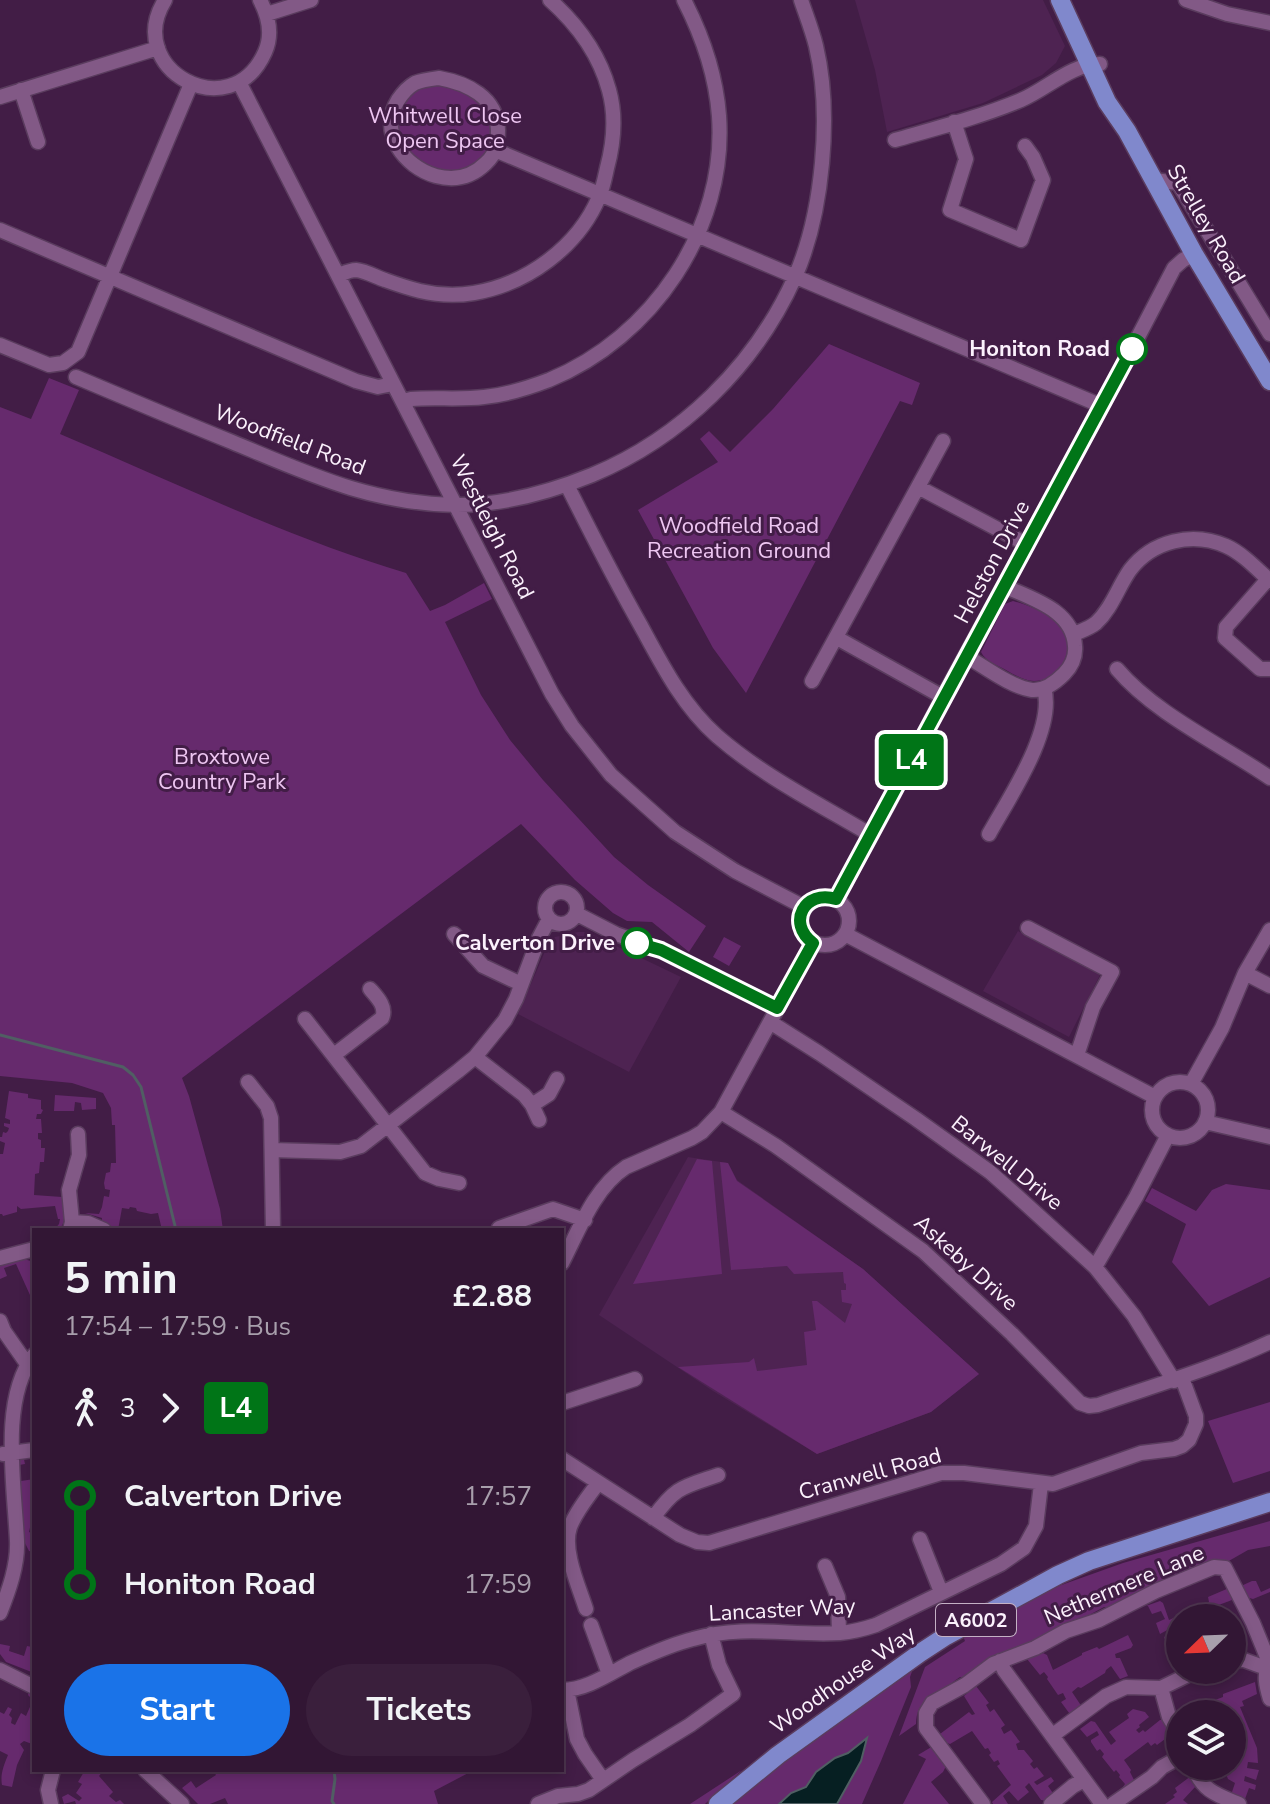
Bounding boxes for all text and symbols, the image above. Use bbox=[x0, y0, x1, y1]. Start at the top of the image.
park label: Whitwell Close Open Space bbox=[368, 101, 522, 156]
street label: Strelley Road bbox=[1160, 159, 1252, 289]
place label: Honiton Road bbox=[969, 334, 1110, 364]
marker: Honiton Road bbox=[1117, 334, 1147, 364]
street label: Woodfield Road bbox=[210, 397, 370, 483]
street label: Westleigh Road bbox=[443, 450, 541, 604]
street label: Helston Drive bbox=[947, 495, 1037, 629]
park label: Woodfield Road Recreation Ground bbox=[647, 511, 831, 566]
line badge: L4 bbox=[875, 734, 947, 786]
text: L4 bbox=[895, 741, 927, 779]
park label: Broxtowe Country Park bbox=[158, 742, 287, 797]
place label: Calverton Drive bbox=[455, 928, 615, 958]
marker: Calverton Drive bbox=[622, 928, 652, 958]
street label: Barwell Drive bbox=[945, 1109, 1069, 1217]
street label: Askeby Drive bbox=[907, 1208, 1025, 1318]
text: 5 min bbox=[64, 1249, 178, 1309]
text: £2.88 bbox=[453, 1276, 532, 1317]
text: 17:54 – 17:59 · Bus bbox=[64, 1309, 291, 1344]
icon: walk bbox=[64, 1386, 108, 1430]
icon: forward bbox=[148, 1386, 192, 1430]
text: L4 bbox=[220, 1389, 252, 1427]
text: 3 bbox=[120, 1391, 136, 1426]
street label: Cranwell Road bbox=[795, 1441, 945, 1507]
text: Calverton Drive bbox=[124, 1476, 342, 1517]
text: 17:57 bbox=[464, 1479, 532, 1514]
street label: Nethermere Lane bbox=[1039, 1538, 1209, 1632]
text: Honiton Road bbox=[124, 1564, 316, 1605]
text: 17:59 bbox=[464, 1567, 532, 1602]
street label: Lancaster Way bbox=[708, 1591, 857, 1629]
road number: A6002 bbox=[936, 1604, 1016, 1636]
north arrow bbox=[1166, 1604, 1246, 1684]
map controls bbox=[1166, 1604, 1246, 1780]
street label: Woodhouse Way bbox=[764, 1618, 922, 1741]
button: Start bbox=[64, 1664, 290, 1756]
button: Tickets bbox=[306, 1664, 532, 1756]
button: layers bbox=[1166, 1700, 1246, 1780]

